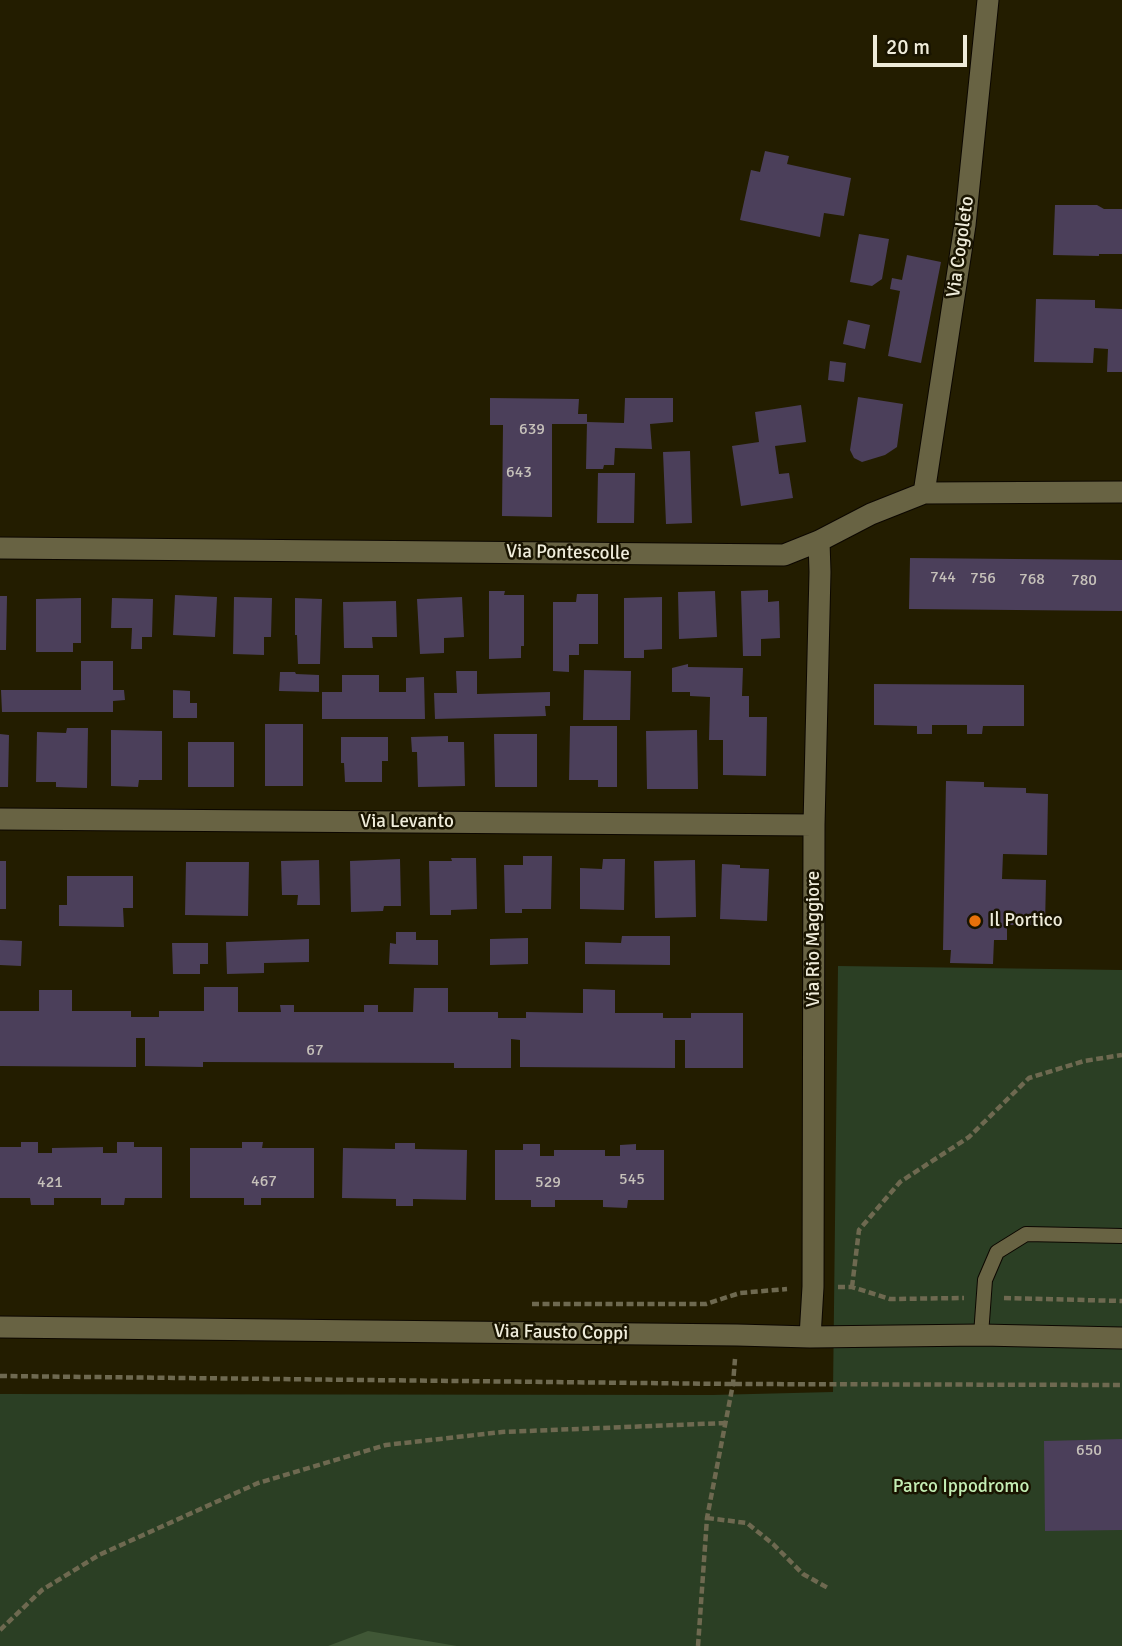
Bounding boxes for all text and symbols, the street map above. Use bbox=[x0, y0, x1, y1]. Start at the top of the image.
scale bar bbox=[877, 21, 972, 65]
text: 20 m bbox=[886, 34, 930, 60]
street label: Via Cogoleto bbox=[943, 195, 979, 299]
house number: 639 bbox=[519, 420, 545, 440]
house number: 643 bbox=[506, 463, 532, 483]
street label: Via Pontescolle bbox=[506, 541, 630, 565]
house number: 744 bbox=[930, 568, 956, 588]
house number: 756 bbox=[970, 569, 996, 589]
house number: 768 bbox=[1019, 570, 1045, 590]
house number: 780 bbox=[1071, 571, 1097, 591]
street label: Via Levanto bbox=[360, 811, 454, 833]
street label: Via Rio Maggiore bbox=[803, 871, 825, 1007]
place label: Il Portico bbox=[989, 910, 1063, 932]
marker: Il Portico bbox=[967, 913, 983, 929]
house number: 67 bbox=[306, 1041, 324, 1061]
house number: 545 bbox=[619, 1170, 645, 1190]
house number: 467 bbox=[251, 1172, 277, 1192]
house number: 421 bbox=[37, 1173, 63, 1193]
house number: 529 bbox=[535, 1173, 561, 1193]
street label: Via Fausto Coppi bbox=[494, 1320, 628, 1346]
house number: 650 bbox=[1076, 1441, 1102, 1461]
park label: Parco Ippodromo bbox=[893, 1476, 1029, 1498]

